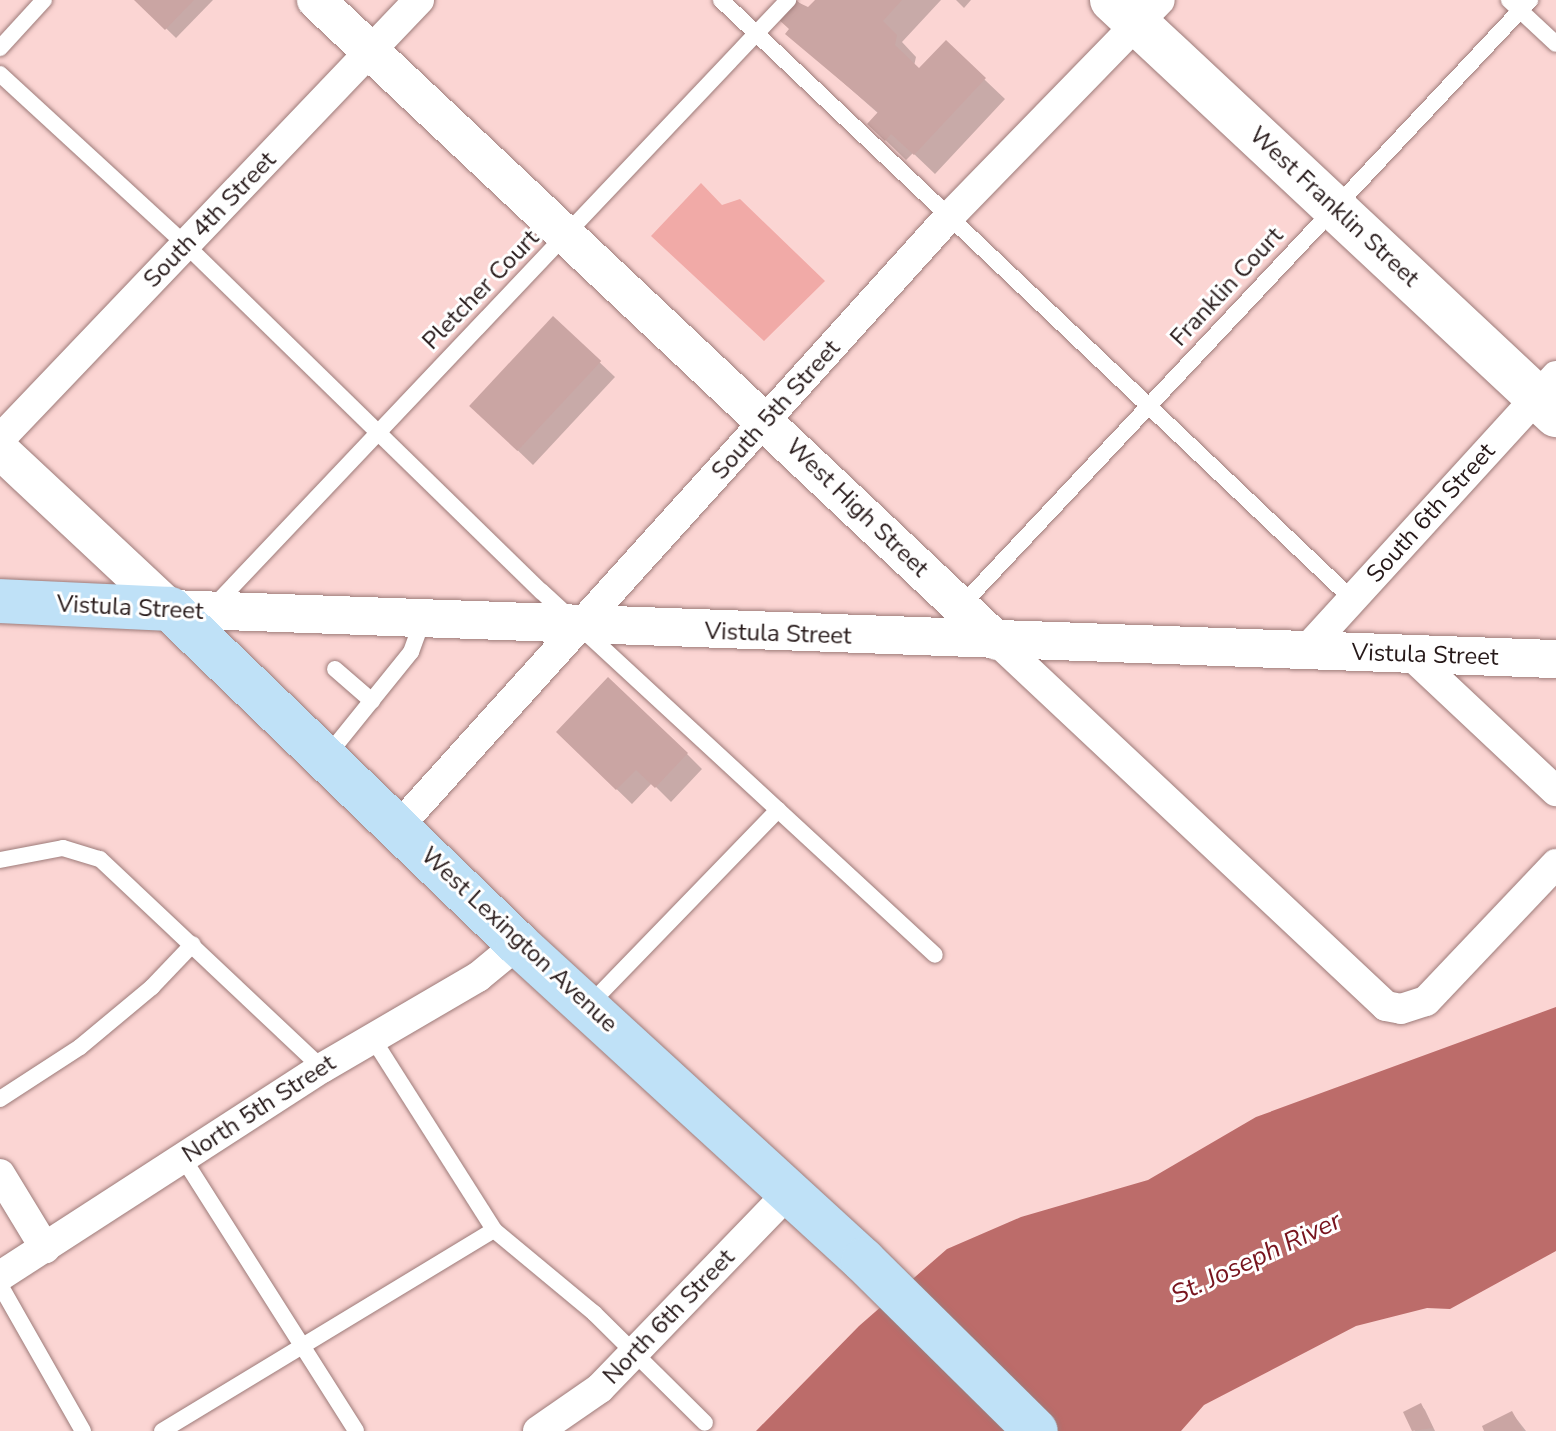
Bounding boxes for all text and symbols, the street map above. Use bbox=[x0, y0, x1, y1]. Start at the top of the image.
street label: West Franklin Street bbox=[1243, 121, 1425, 293]
street label: South 4th Street bbox=[138, 146, 282, 294]
street label: Franklin Court bbox=[1165, 222, 1289, 352]
street label: Pletcher Court bbox=[417, 224, 545, 356]
street label: South 5th Street bbox=[706, 334, 846, 486]
street label: West High Street bbox=[780, 433, 934, 583]
street label: South 6th Street bbox=[1361, 437, 1501, 589]
street label: Vistula Street bbox=[56, 590, 204, 626]
street label: Vistula Street bbox=[704, 617, 852, 651]
street label: Vistula Street bbox=[1351, 638, 1499, 672]
street label: West Lexington Avenue bbox=[415, 841, 623, 1039]
street label: North 5th Street bbox=[177, 1049, 341, 1169]
water label: St. Joseph River bbox=[1166, 1205, 1346, 1311]
street label: North 6th Street bbox=[597, 1243, 741, 1391]

